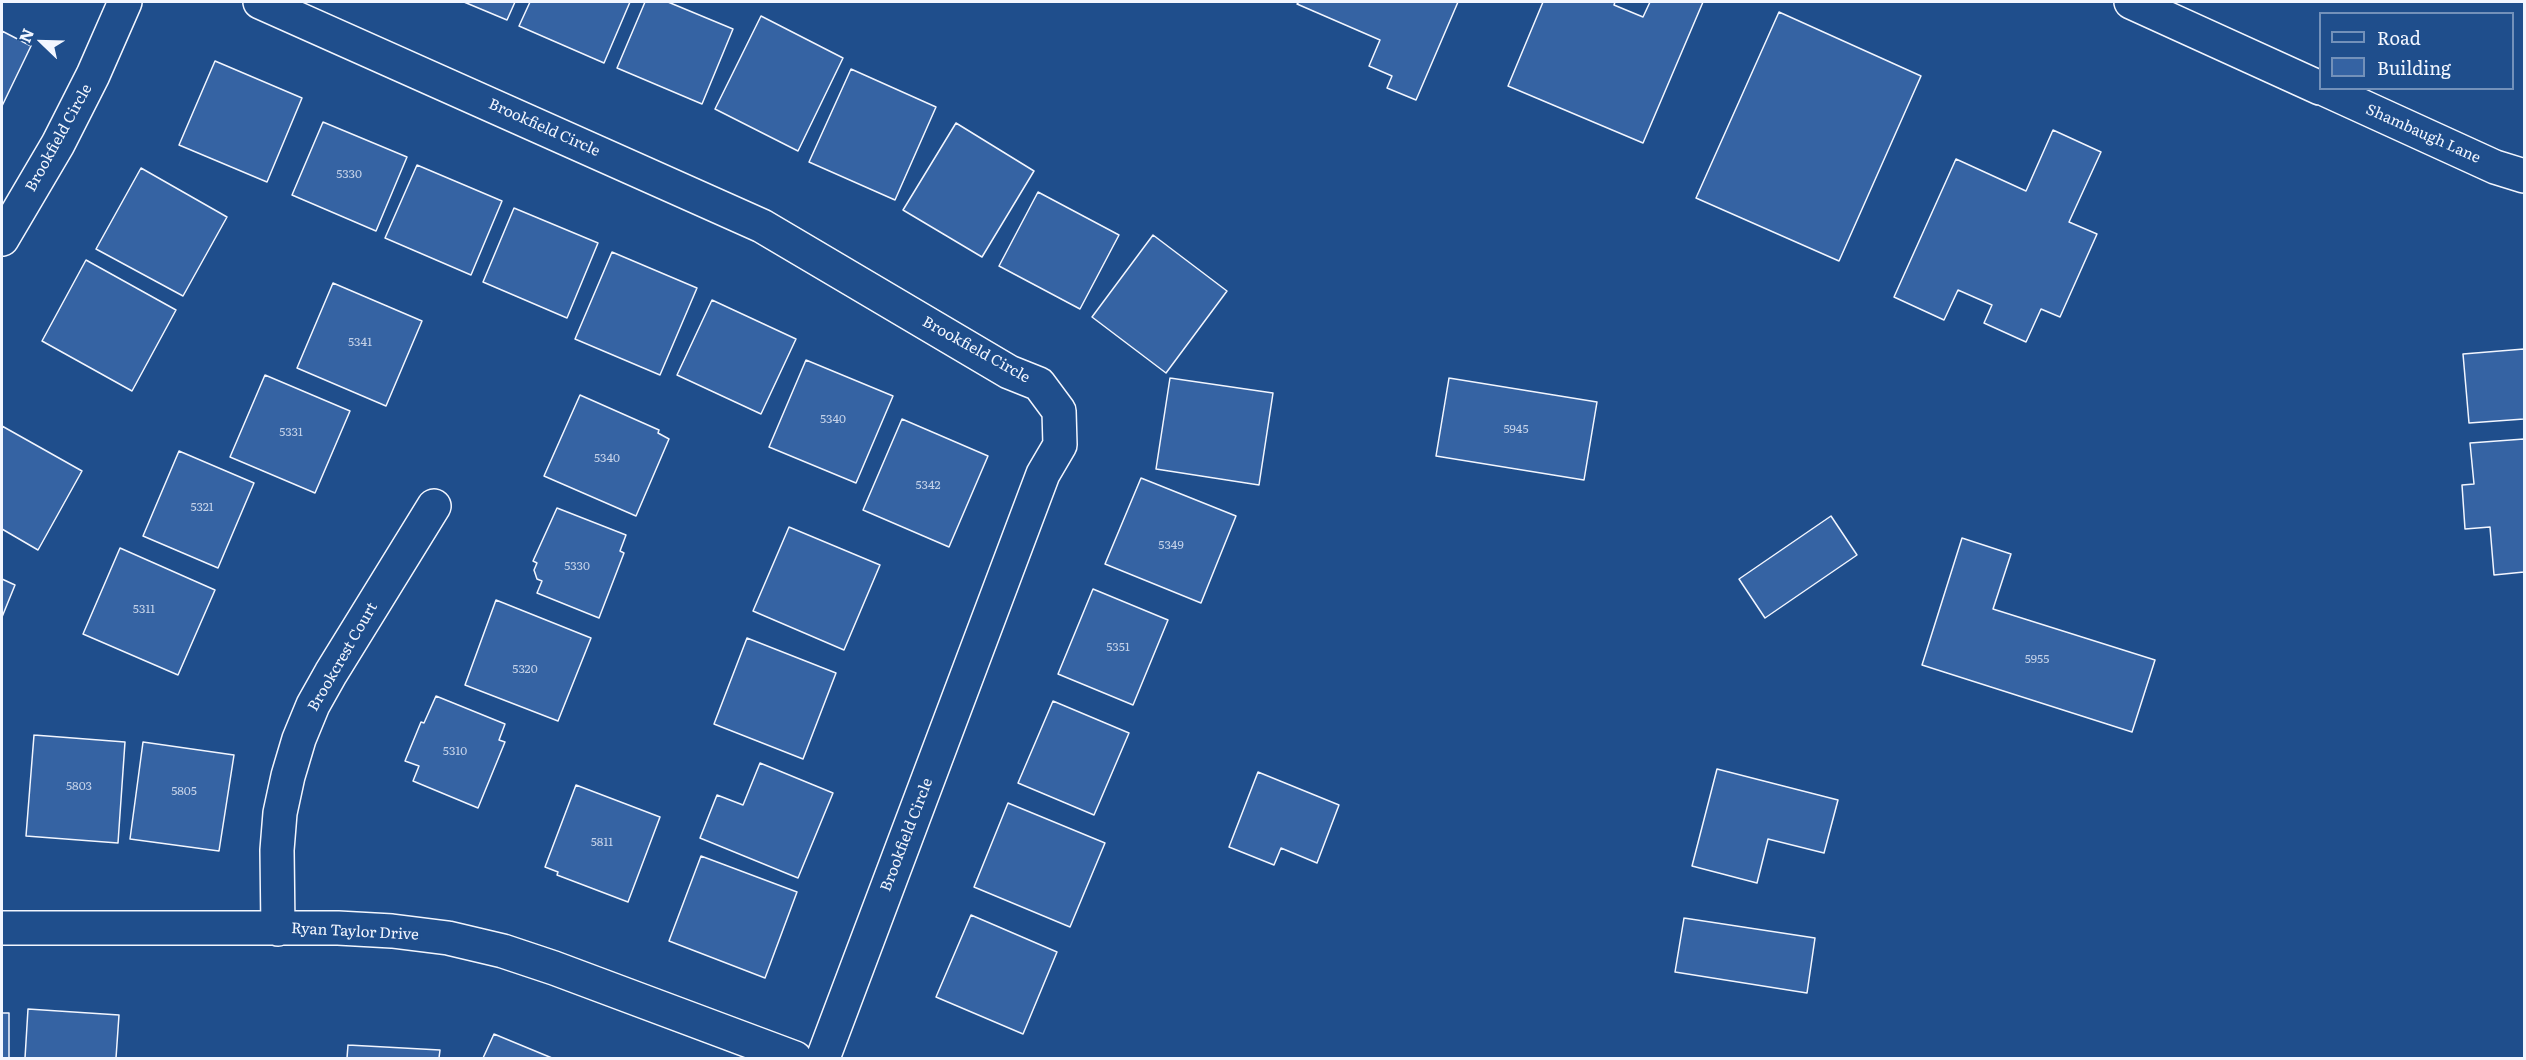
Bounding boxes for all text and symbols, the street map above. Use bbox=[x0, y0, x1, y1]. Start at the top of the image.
north arrow bbox=[12, 12, 72, 72]
legend bbox=[2319, 12, 2514, 90]
text: N bbox=[12, 24, 39, 46]
text: Road bbox=[2377, 24, 2421, 51]
text: Building bbox=[2377, 54, 2451, 81]
street label: Brookfield Circle bbox=[22, 81, 96, 195]
street label: Brookfield Circle bbox=[486, 95, 602, 161]
street label: Shambaugh Lane bbox=[2363, 101, 2483, 167]
house number: 5330 bbox=[336, 167, 362, 181]
street label: Brookfield Circle bbox=[919, 313, 1033, 387]
house number: 5341 bbox=[348, 335, 372, 349]
house number: 5340 bbox=[820, 412, 846, 426]
house number: 5945 bbox=[1503, 422, 1529, 436]
house number: 5331 bbox=[279, 425, 303, 439]
house number: 5340 bbox=[594, 451, 620, 465]
house number: 5342 bbox=[915, 478, 941, 492]
house number: 5321 bbox=[190, 500, 214, 514]
house number: 5349 bbox=[1158, 538, 1184, 552]
house number: 5330 bbox=[564, 559, 590, 573]
street label: Brookcrest Court bbox=[305, 599, 381, 715]
house number: 5311 bbox=[133, 602, 155, 616]
house number: 5351 bbox=[1106, 640, 1130, 654]
house number: 5955 bbox=[2025, 652, 2049, 666]
house number: 5320 bbox=[512, 662, 538, 676]
house number: 5310 bbox=[443, 744, 467, 758]
street label: Brookfield Circle bbox=[877, 776, 937, 894]
house number: 5803 bbox=[66, 779, 92, 793]
house number: 5805 bbox=[171, 784, 197, 798]
house number: 5811 bbox=[591, 835, 613, 849]
street label: Ryan Taylor Drive bbox=[291, 920, 419, 944]

